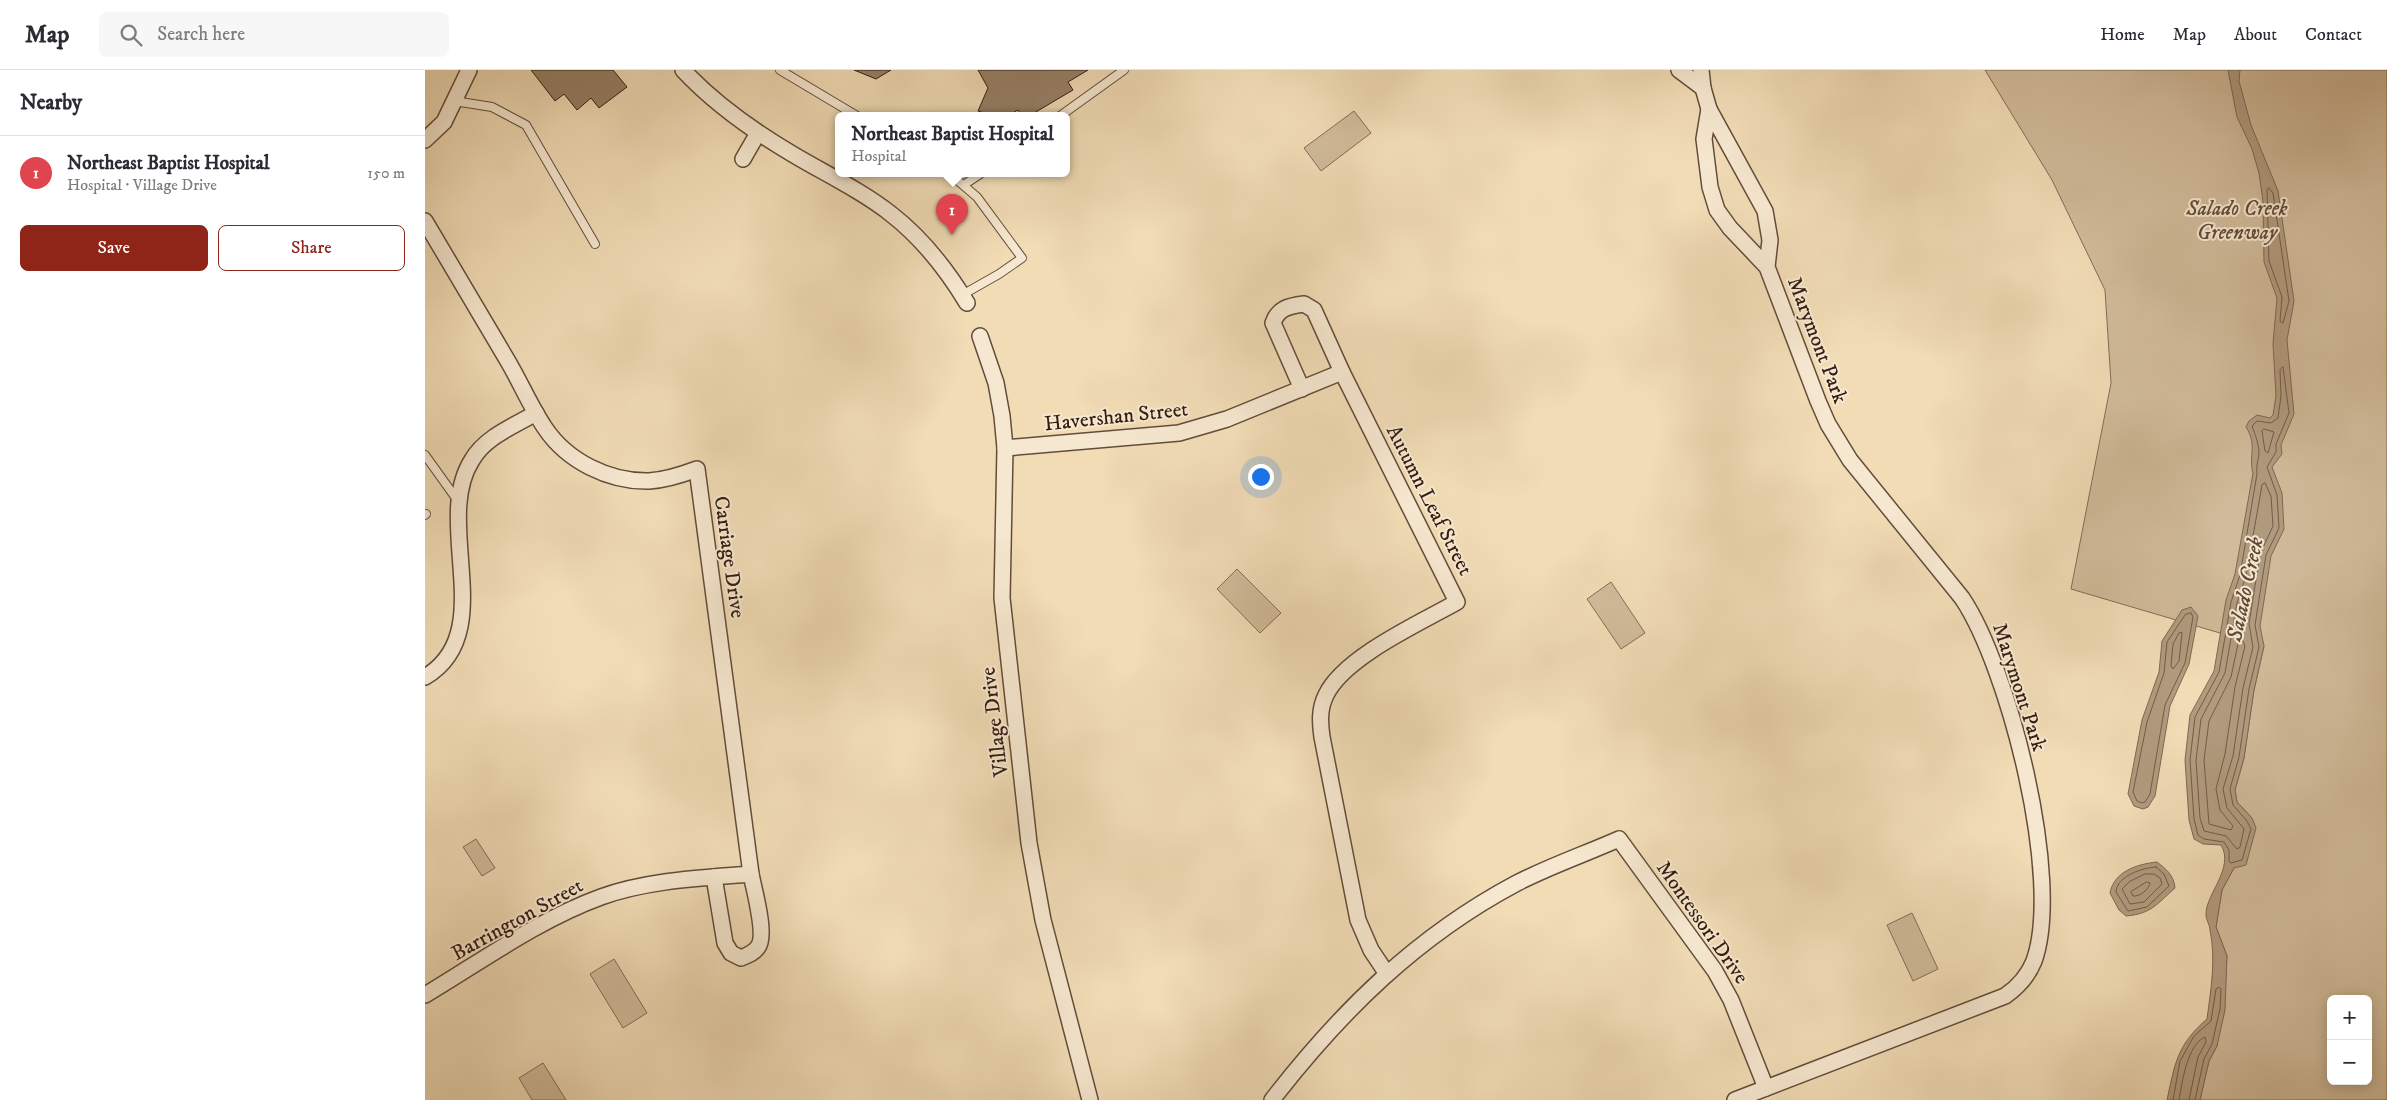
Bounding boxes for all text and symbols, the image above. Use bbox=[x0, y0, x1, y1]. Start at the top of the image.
search box bbox=[99, 12, 449, 57]
text: Map bbox=[25, 20, 69, 50]
icon: search bbox=[117, 21, 145, 49]
text: Search here bbox=[157, 23, 245, 46]
text: Home bbox=[2100, 24, 2145, 46]
text: Map bbox=[2173, 24, 2206, 46]
text: About bbox=[2234, 24, 2277, 46]
text: Contact bbox=[2305, 24, 2362, 46]
text: Nearby bbox=[20, 90, 82, 116]
popup bbox=[835, 112, 1070, 177]
text: Northeast Baptist Hospital bbox=[851, 123, 1054, 146]
text: Hospital bbox=[851, 146, 906, 166]
text: Northeast Baptist Hospital bbox=[67, 152, 269, 175]
text: 1 bbox=[33, 163, 39, 183]
text: 150 m bbox=[367, 163, 405, 183]
text: Hospital · Village Drive bbox=[67, 175, 217, 195]
pin: 1 bbox=[936, 194, 968, 235]
park label: Salado Creek Greenway bbox=[2185, 196, 2288, 246]
button: Save bbox=[20, 225, 208, 271]
button: Share bbox=[218, 225, 405, 271]
street label: Marymont Park bbox=[1781, 274, 1853, 408]
street label: Havershan Street bbox=[1043, 396, 1189, 437]
street label: Autumn Leaf Street bbox=[1380, 421, 1478, 580]
your location bbox=[1248, 464, 1274, 490]
street label: Carriage Drive bbox=[708, 494, 750, 620]
water label: Salado Creek bbox=[2221, 534, 2270, 645]
street label: Marymont Park bbox=[1986, 620, 2052, 755]
street label: Village Drive bbox=[975, 665, 1015, 779]
street label: Montessori Drive bbox=[1650, 856, 1754, 989]
street label: Barrington Street bbox=[447, 873, 588, 967]
map controls bbox=[2327, 995, 2372, 1085]
button: + bbox=[2327, 995, 2372, 1040]
button: − bbox=[2327, 1040, 2372, 1085]

